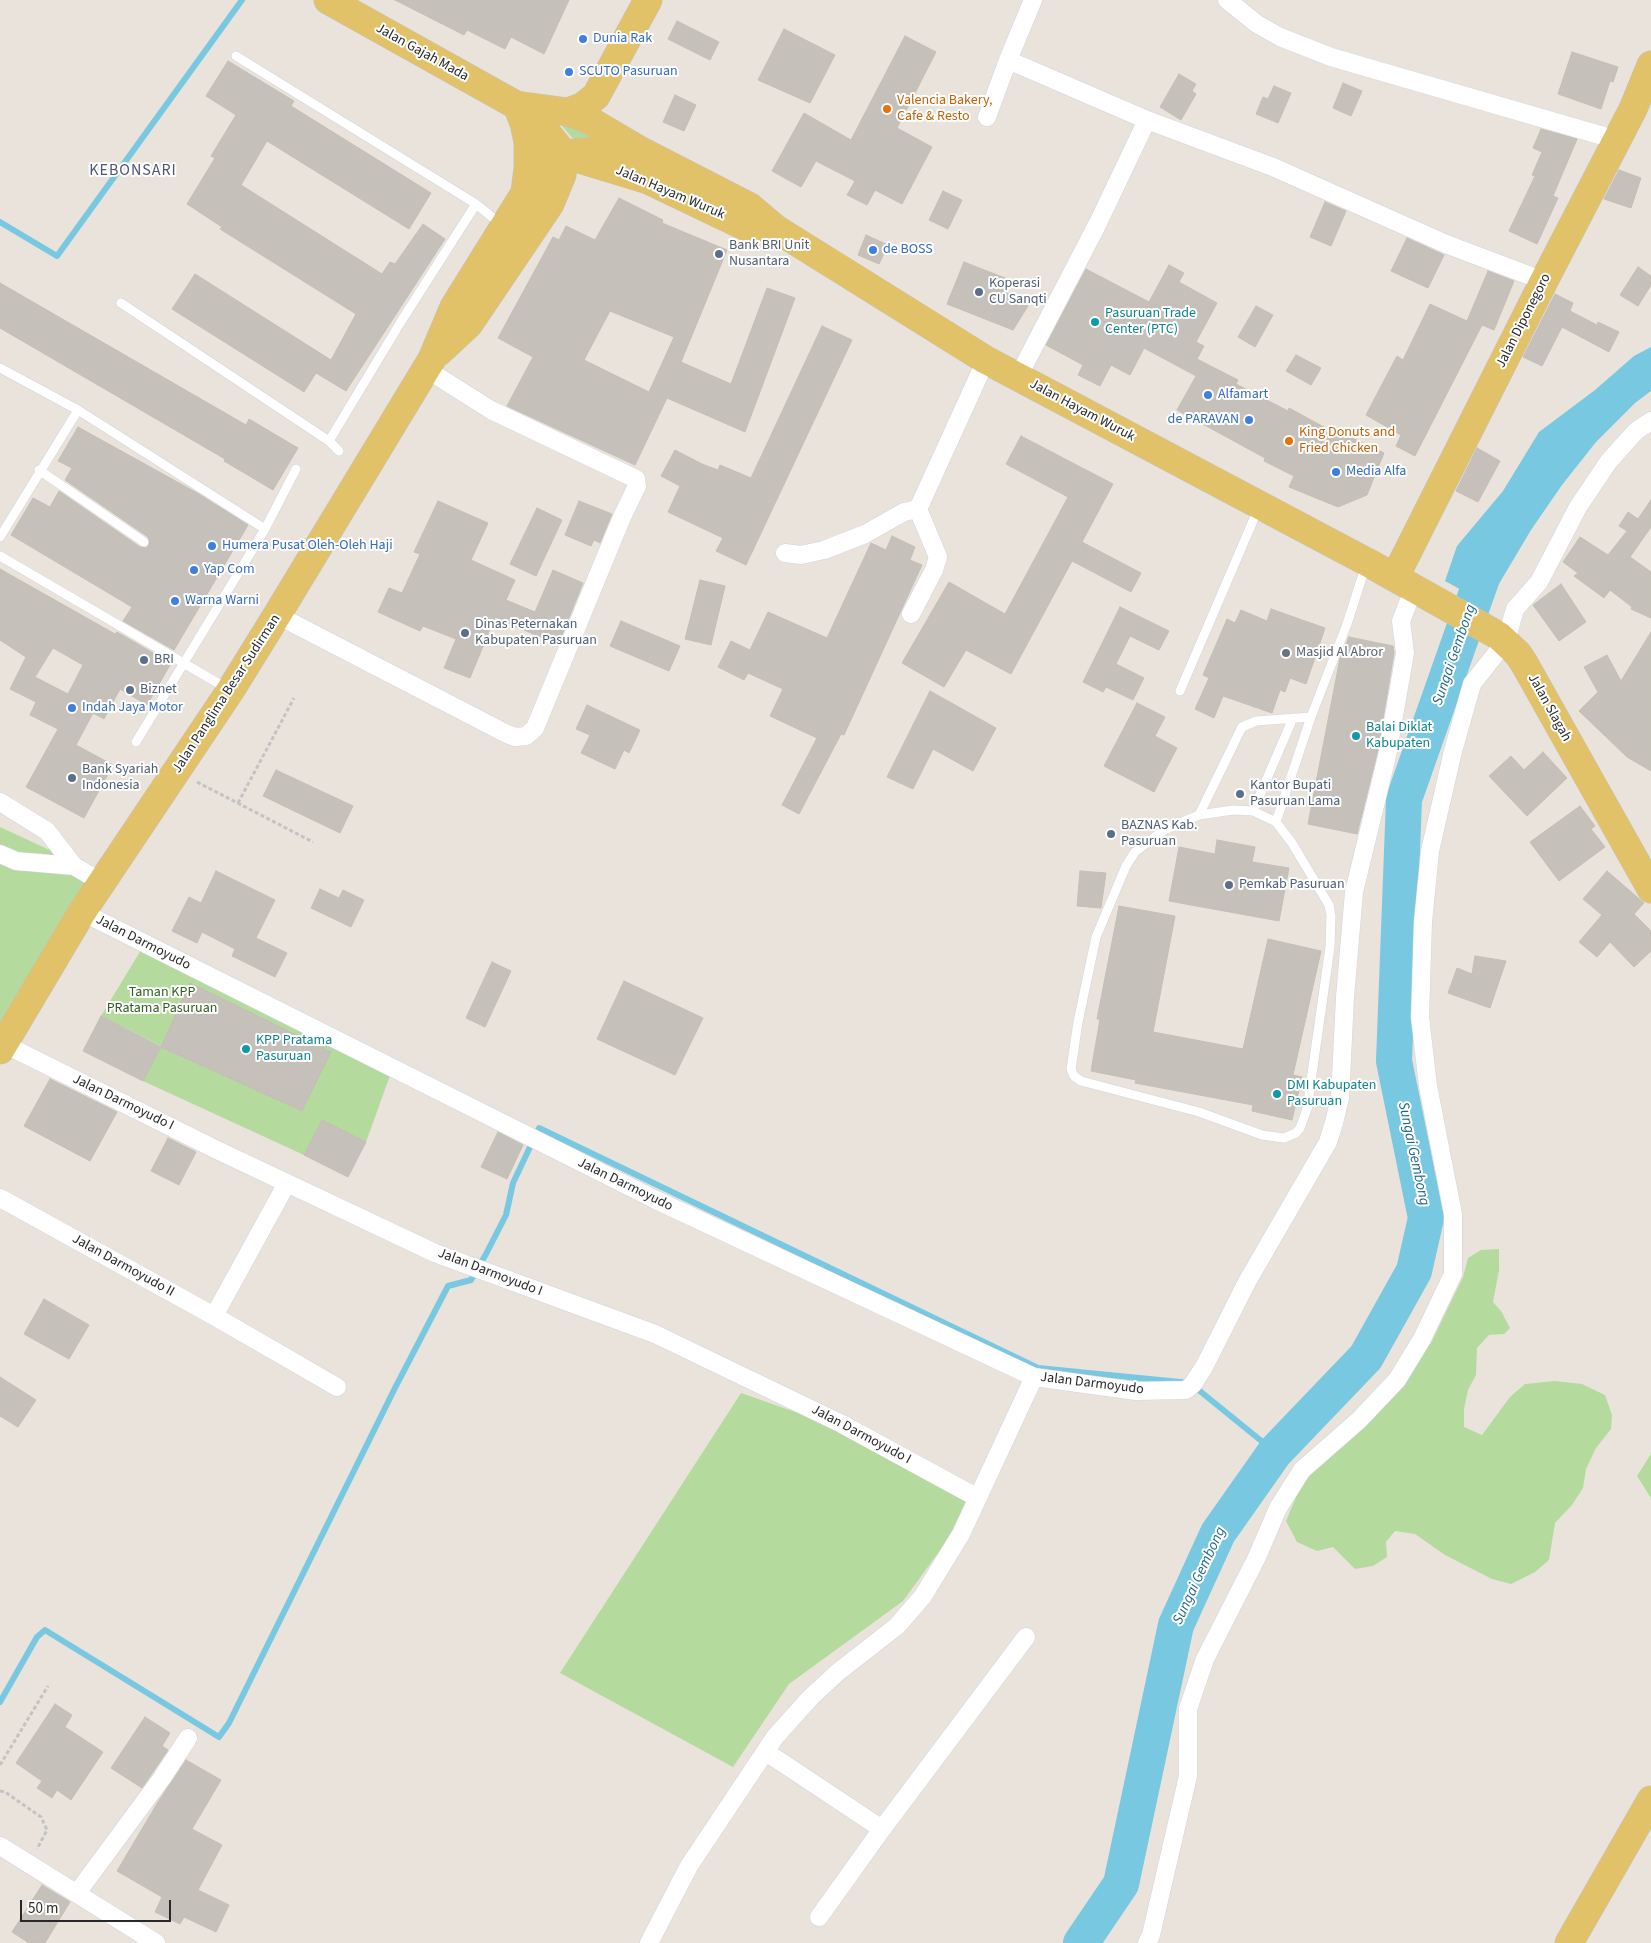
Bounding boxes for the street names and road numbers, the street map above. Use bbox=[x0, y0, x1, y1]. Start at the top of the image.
street label: Jalan Gajah Mada bbox=[373, 21, 471, 85]
street label: Jalan Hayam Wuruk bbox=[613, 162, 727, 224]
street label: Jalan Diponegoro bbox=[1493, 271, 1555, 371]
street label: Jalan Hayam Wuruk bbox=[1027, 376, 1137, 446]
street label: Jalan Panglima Besar Sudirman bbox=[169, 612, 285, 776]
street label: Jalan Slagah bbox=[1524, 671, 1574, 745]
street label: Jalan Darmoyudo bbox=[93, 912, 193, 974]
street label: Jalan Darmoyudo I bbox=[70, 1071, 176, 1135]
street label: Jalan Darmoyudo bbox=[575, 1155, 675, 1215]
street label: Jalan Darmoyudo II bbox=[69, 1231, 177, 1301]
street label: Jalan Darmoyudo I bbox=[435, 1245, 545, 1301]
street label: Jalan Darmoyudo bbox=[1039, 1369, 1145, 1399]
street label: Jalan Darmoyudo I bbox=[808, 1402, 914, 1468]

